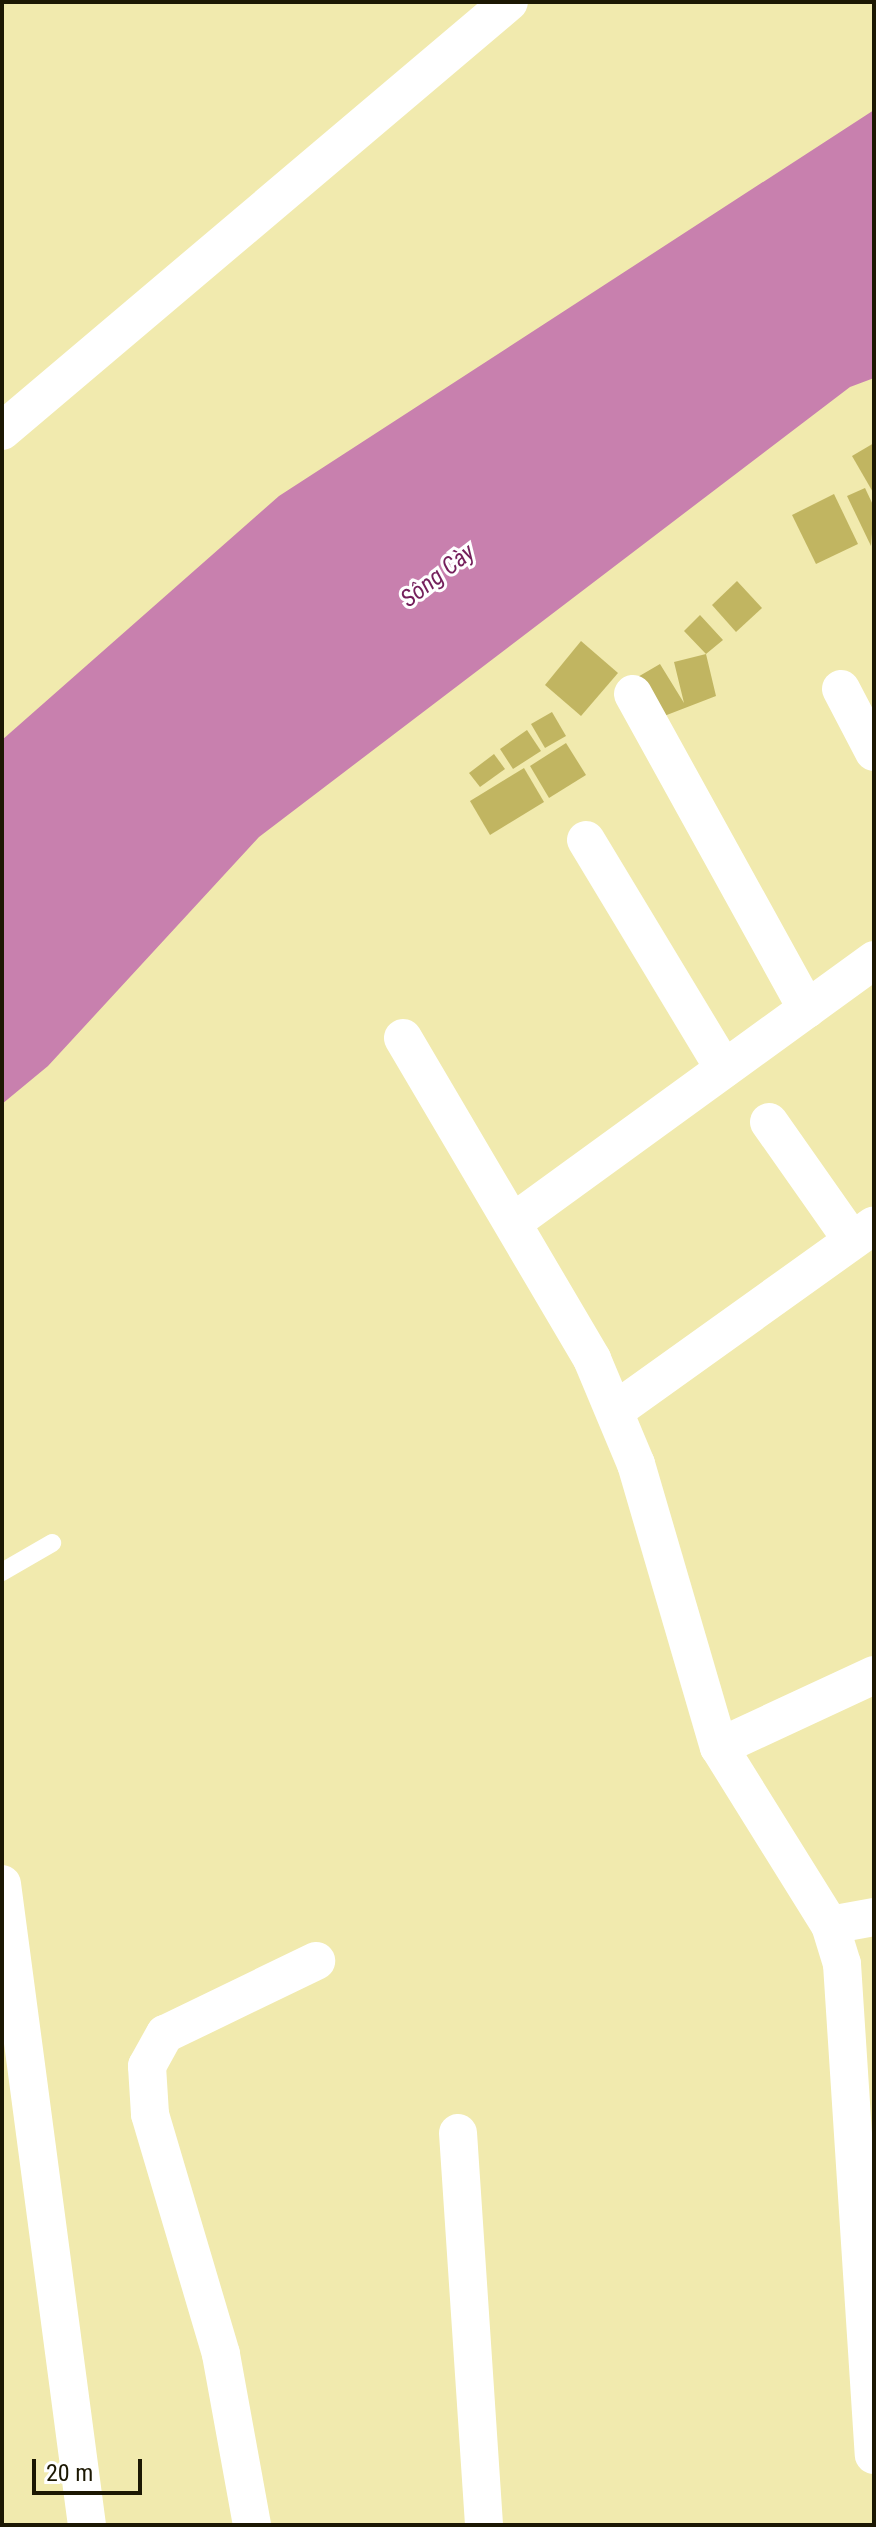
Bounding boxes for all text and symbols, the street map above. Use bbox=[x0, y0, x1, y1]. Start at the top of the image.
water label: Sông Cày bbox=[395, 538, 481, 614]
scale bar bbox=[36, 2443, 146, 2493]
text: 20 m bbox=[46, 2459, 93, 2487]

